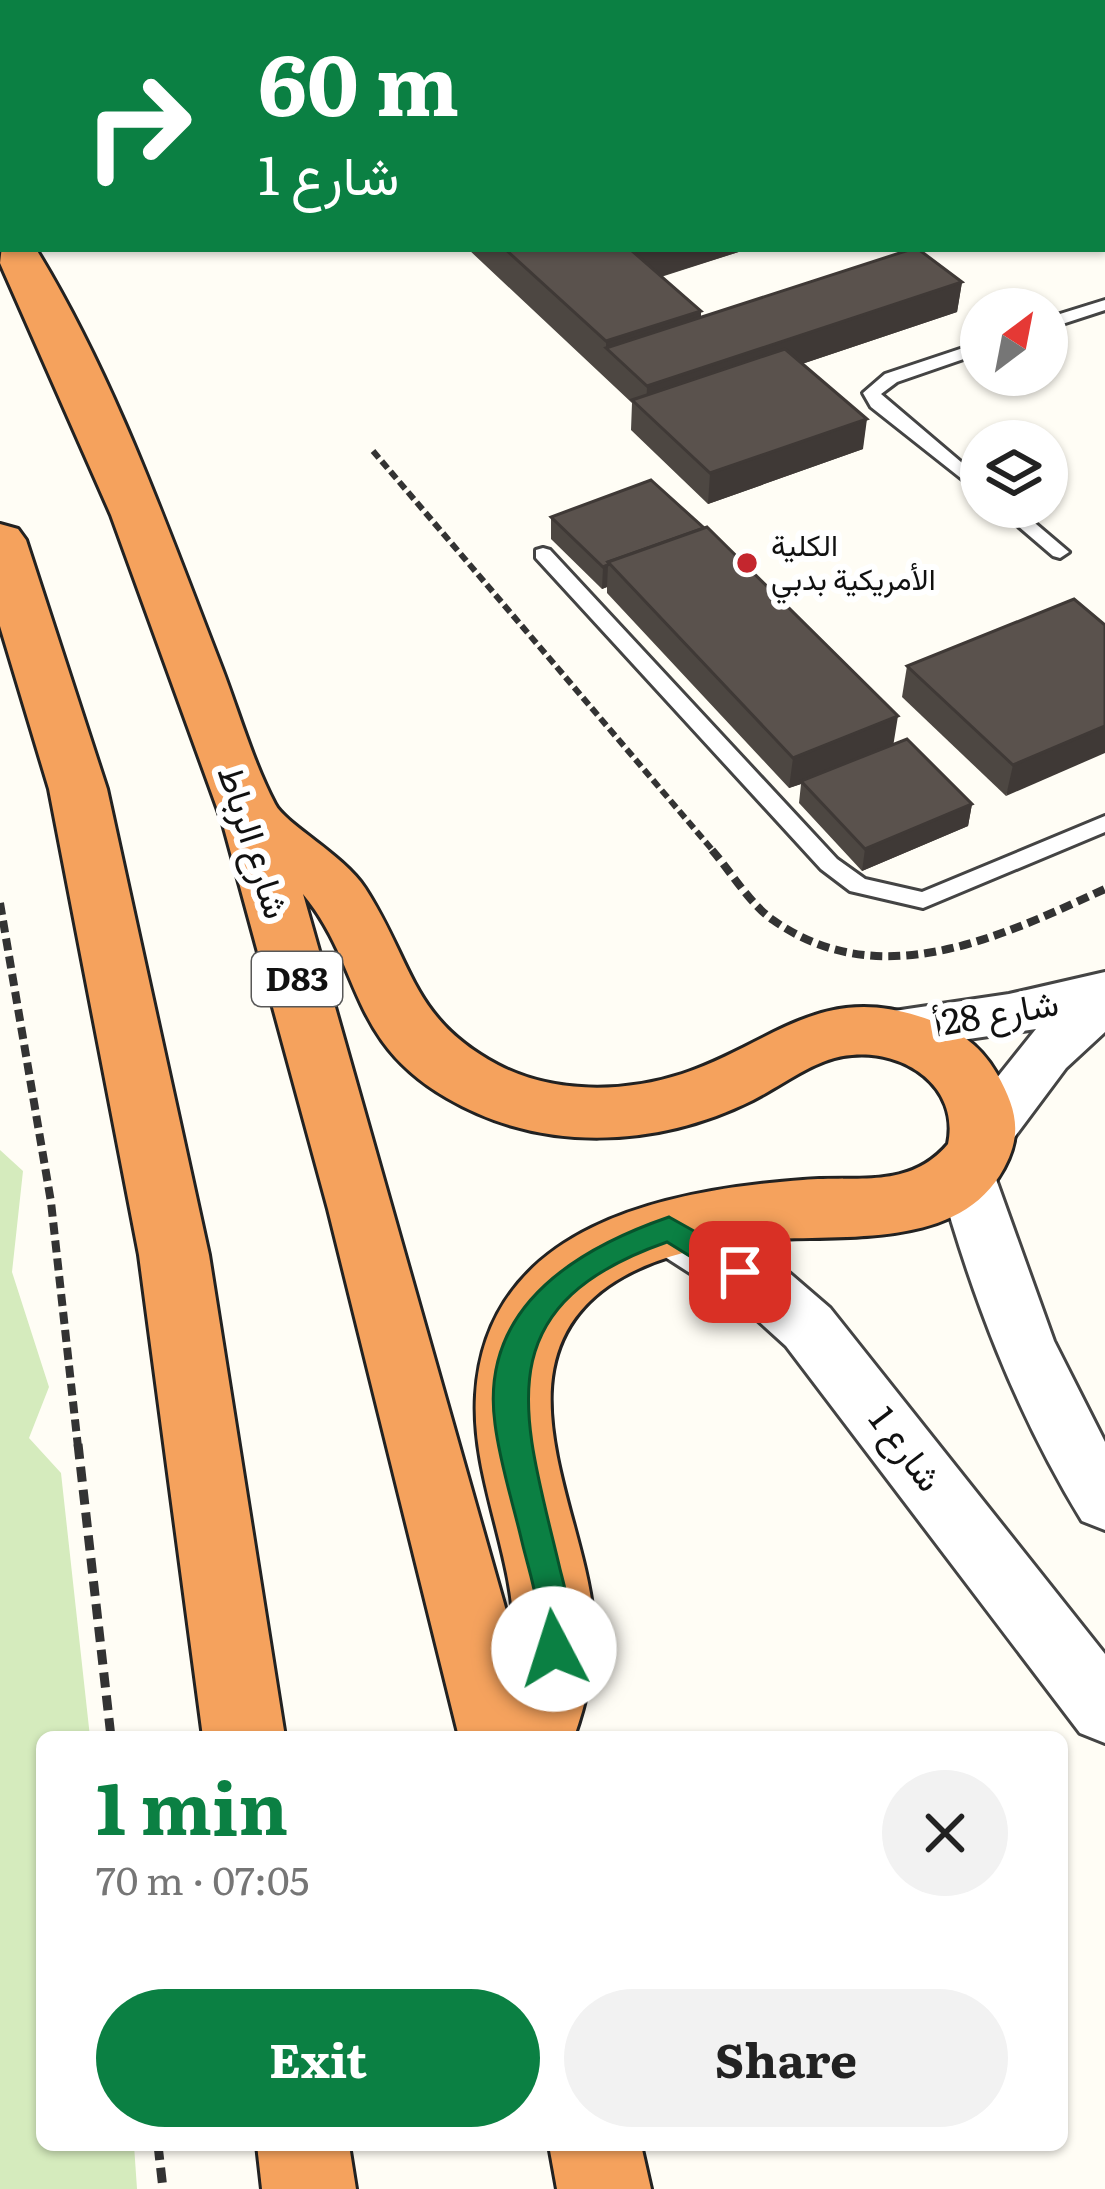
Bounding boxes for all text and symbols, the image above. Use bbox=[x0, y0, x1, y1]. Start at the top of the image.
text: 60 m bbox=[258, 17, 459, 142]
icon: right bbox=[60, 48, 216, 204]
text: شارع 1 bbox=[258, 131, 399, 212]
north arrow bbox=[960, 288, 1068, 396]
map controls bbox=[960, 288, 1068, 528]
button: layers bbox=[960, 420, 1068, 528]
place label: الكلية الأمريكية بدبي bbox=[771, 521, 936, 604]
marker: الكلية الأمريكية بدبي bbox=[734, 550, 760, 576]
street label: شارع الرباط bbox=[206, 758, 306, 925]
road number: D83 bbox=[252, 952, 342, 1006]
street label: شارع 28أ bbox=[929, 973, 1062, 1049]
pin bbox=[689, 1221, 791, 1323]
icon: arrive bbox=[707, 1239, 773, 1305]
street label: شارع 1 bbox=[858, 1394, 958, 1502]
position arrow bbox=[491, 1586, 617, 1712]
text: 1 min bbox=[96, 1750, 288, 1857]
button: close bbox=[882, 1770, 1008, 1896]
text: 70 m · 07:05 bbox=[96, 1849, 309, 1907]
button: Exit bbox=[96, 1989, 540, 2127]
button: Share bbox=[564, 1989, 1008, 2127]

